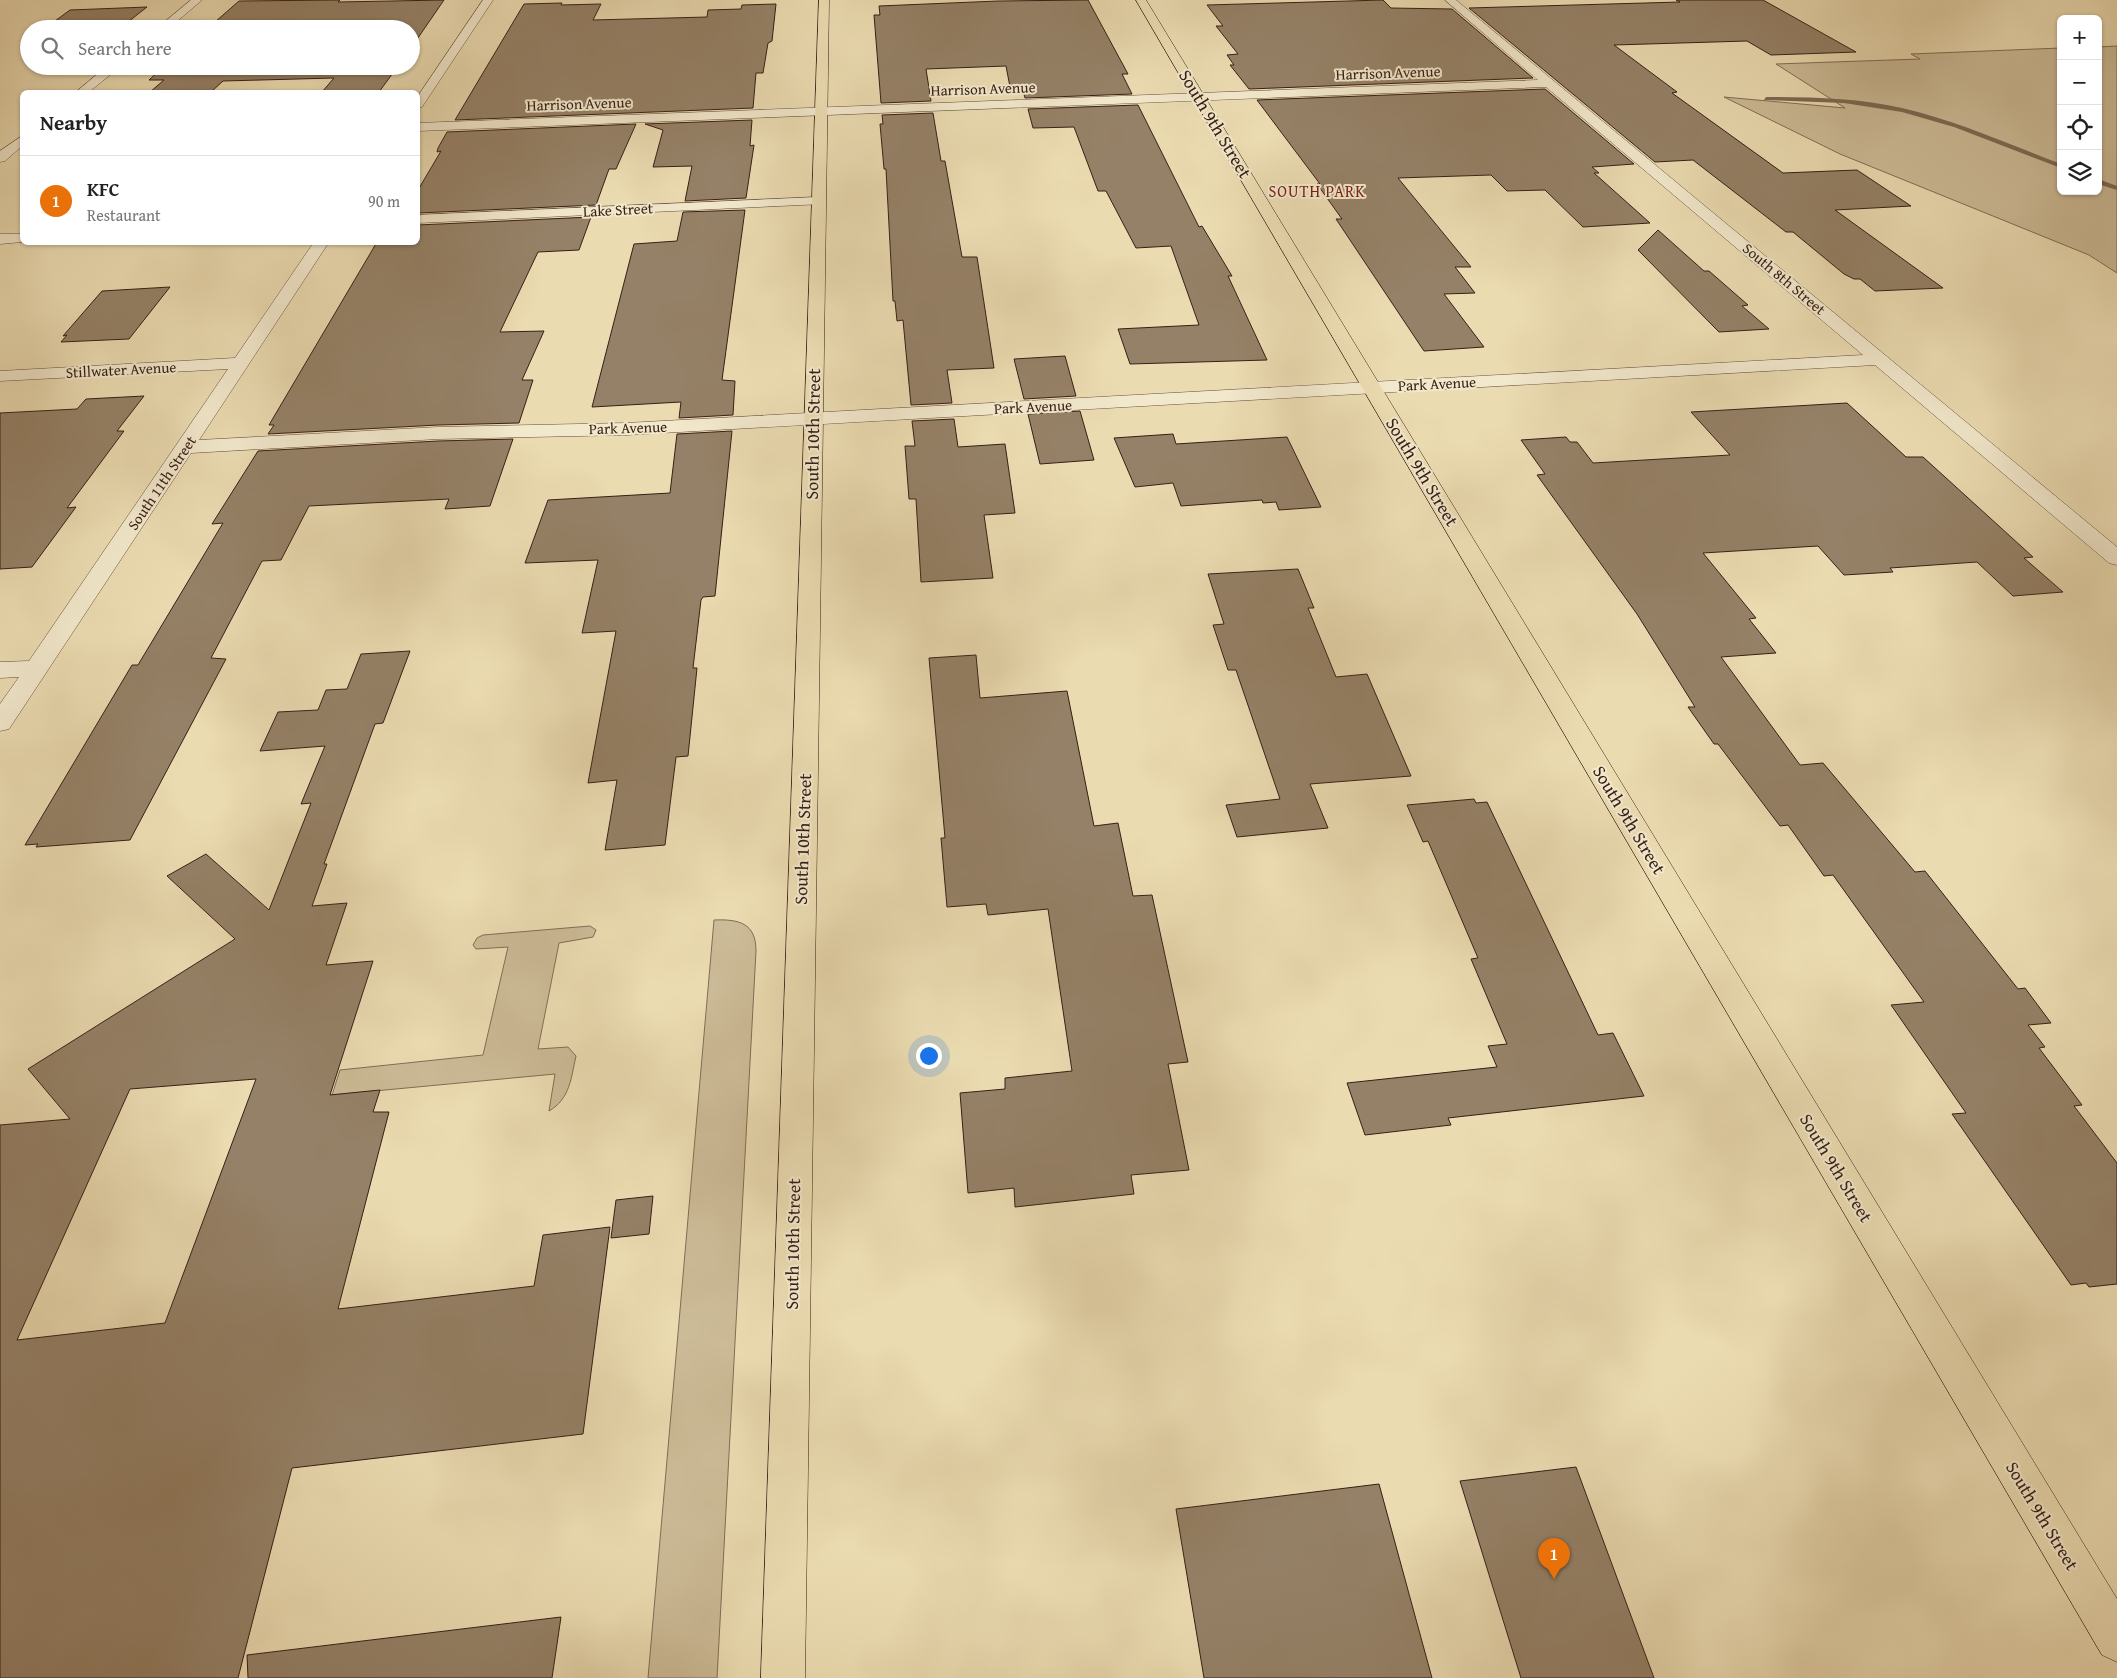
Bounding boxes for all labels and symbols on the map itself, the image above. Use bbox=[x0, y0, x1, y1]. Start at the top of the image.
street label: Harrison Avenue bbox=[1335, 60, 1441, 85]
street label: South 9th Street bbox=[1172, 64, 1259, 184]
street label: Harrison Avenue bbox=[930, 76, 1036, 101]
street label: Harrison Avenue bbox=[526, 91, 632, 116]
district label: SOUTH PARK bbox=[1268, 179, 1366, 203]
street label: Lake Street bbox=[582, 197, 654, 222]
street label: South 8th Street bbox=[1738, 238, 1831, 320]
street label: Stillwater Avenue bbox=[65, 356, 177, 383]
street label: South 10th Street bbox=[798, 367, 827, 500]
street label: Park Avenue bbox=[1397, 371, 1477, 396]
street label: Park Avenue bbox=[993, 394, 1073, 419]
street label: South 9th Street bbox=[1379, 412, 1466, 532]
street label: Park Avenue bbox=[588, 416, 668, 439]
street label: South 11th Street bbox=[122, 431, 201, 534]
street label: South 9th Street bbox=[1586, 760, 1673, 880]
street label: South 10th Street bbox=[787, 772, 818, 905]
your location bbox=[916, 1043, 942, 1069]
street label: South 9th Street bbox=[1793, 1108, 1880, 1228]
street label: South 10th Street bbox=[778, 1177, 807, 1310]
street label: South 9th Street bbox=[1999, 1456, 2086, 1576]
pin: 1 bbox=[1538, 1538, 1570, 1579]

